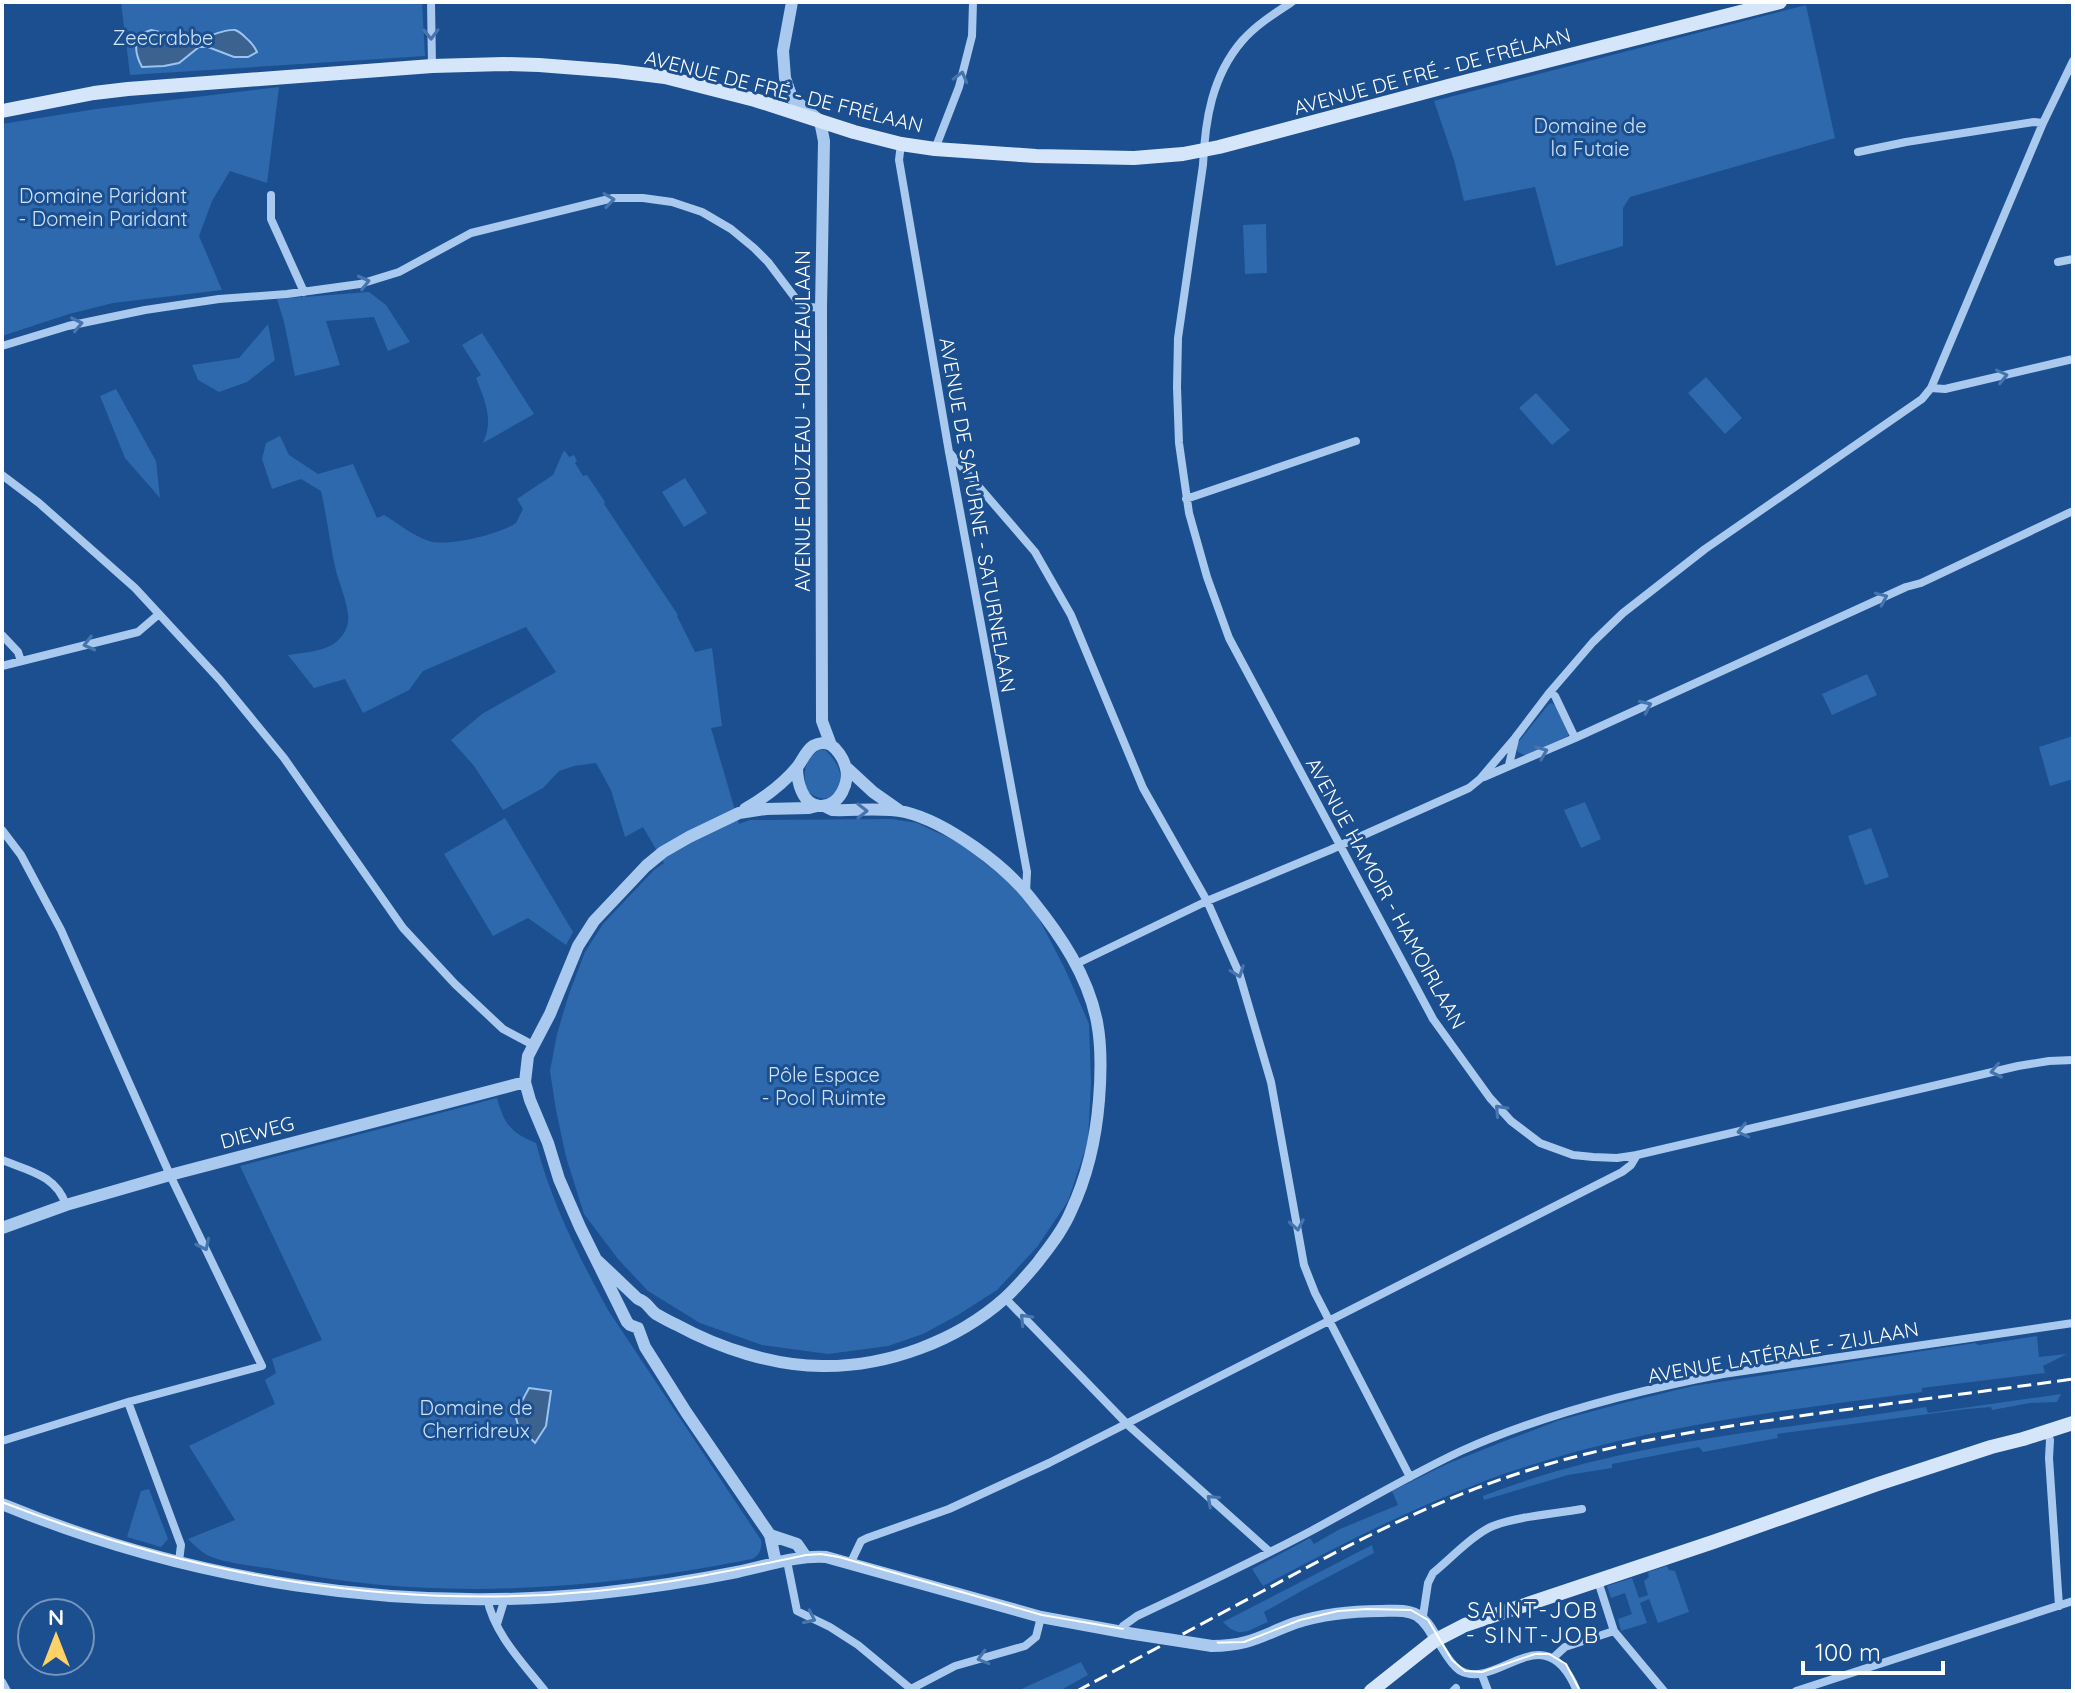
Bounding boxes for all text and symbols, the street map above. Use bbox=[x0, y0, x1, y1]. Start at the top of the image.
street label: AVENUE DE FRÉ - DE FRÉLAAN bbox=[1291, 22, 1573, 120]
park label: Zeecrabbe bbox=[113, 25, 213, 50]
one-way arrow bbox=[423, 28, 440, 41]
street label: AVENUE DE FRÉ - DE FRÉLAAN bbox=[642, 44, 926, 138]
one-way arrow bbox=[952, 71, 968, 85]
park label: Domaine de la Futaie bbox=[1534, 113, 1647, 161]
park label: Domaine Paridant - Domein Paridant bbox=[18, 183, 188, 231]
one-way arrow bbox=[602, 192, 615, 209]
street label: AVENUE HOUZEAU - HOUZEAULAAN bbox=[790, 250, 815, 592]
one-way arrow bbox=[357, 274, 370, 291]
one-way arrow bbox=[69, 316, 83, 333]
street label: AVENUE DE SATURNE - SATURNELAAN bbox=[934, 336, 1022, 694]
one-way arrow bbox=[1995, 368, 2008, 385]
one-way arrow bbox=[1874, 592, 1888, 608]
one-way arrow bbox=[83, 635, 96, 652]
one-way arrow bbox=[1637, 700, 1652, 716]
one-way arrow bbox=[1534, 745, 1548, 761]
street label: AVENUE HAMOIR - HAMOIRLAAN bbox=[1301, 753, 1471, 1033]
one-way arrow bbox=[856, 802, 869, 820]
one-way arrow bbox=[1228, 964, 1245, 978]
park label: Pôle Espace - Pool Ruimte bbox=[762, 1062, 886, 1110]
one-way arrow bbox=[1990, 1062, 2003, 1079]
one-way arrow bbox=[1496, 1104, 1510, 1119]
street label: DIEWEG bbox=[217, 1110, 297, 1154]
one-way arrow bbox=[1737, 1121, 1750, 1138]
one-way arrow bbox=[1287, 1218, 1304, 1232]
one-way arrow bbox=[194, 1237, 210, 1252]
one-way arrow bbox=[1020, 1314, 1035, 1328]
street label: AVENUE LATÉRALE - ZIJLAAN bbox=[1645, 1316, 1921, 1388]
park label: Domaine de Cherridreux bbox=[420, 1395, 533, 1443]
one-way arrow bbox=[1207, 1495, 1222, 1509]
district label: SAINT-JOB - SINT-JOB bbox=[1466, 1596, 1600, 1649]
north arrow bbox=[16, 1597, 96, 1677]
text: N bbox=[48, 1603, 64, 1631]
one-way arrow bbox=[802, 1608, 817, 1624]
scale bar bbox=[1803, 1625, 1943, 1675]
text: 100 m bbox=[1815, 1637, 1881, 1667]
one-way arrow bbox=[977, 1649, 991, 1665]

